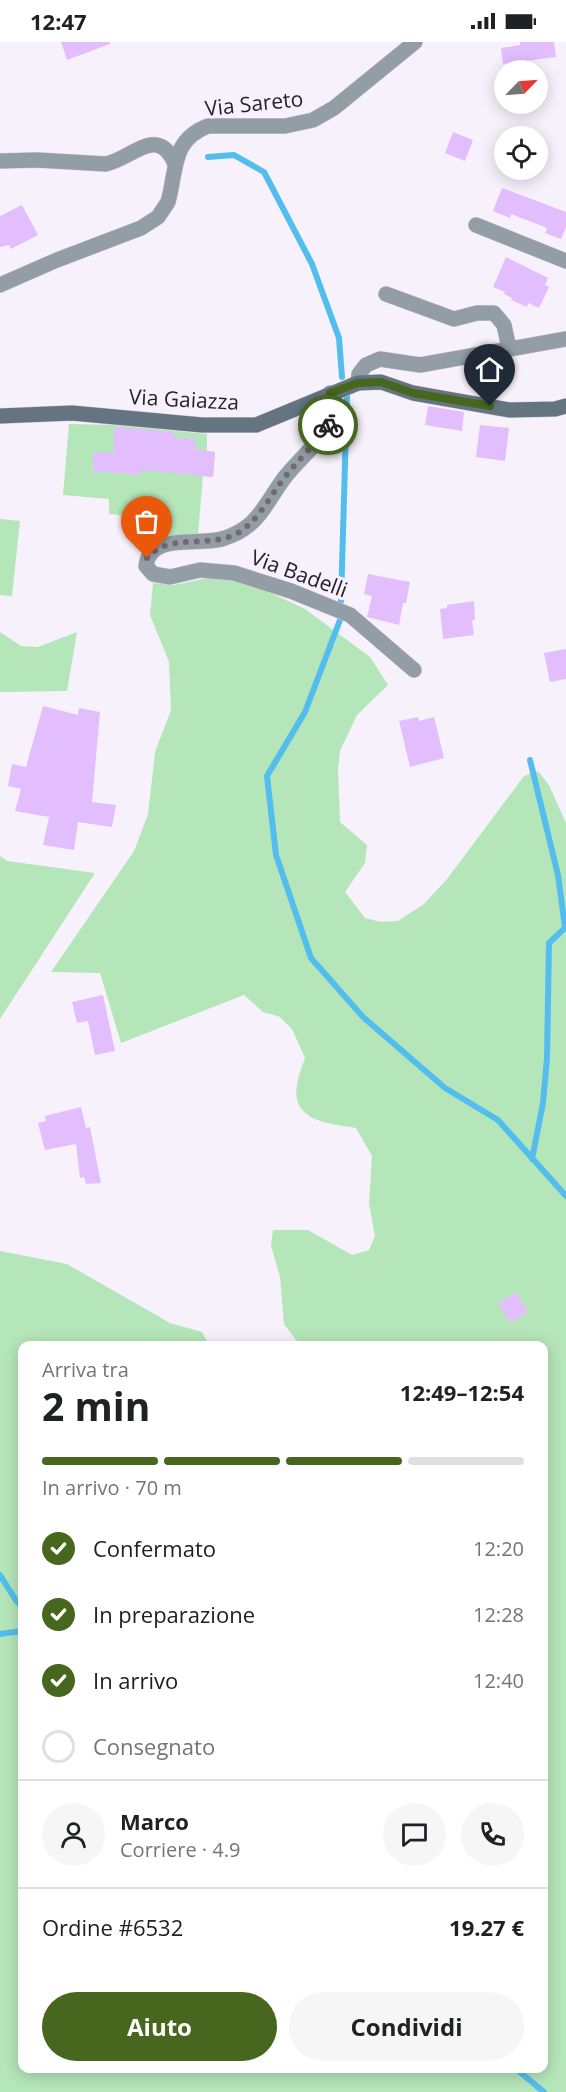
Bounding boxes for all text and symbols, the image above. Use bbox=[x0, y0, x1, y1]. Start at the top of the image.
text: 12:47 bbox=[30, 6, 87, 36]
north arrow bbox=[494, 60, 548, 114]
map controls bbox=[494, 60, 548, 180]
street label: Via Sareto bbox=[203, 84, 304, 122]
button: locate bbox=[494, 126, 548, 180]
pin bbox=[464, 344, 515, 406]
icon: home bbox=[473, 353, 506, 386]
street label: Via Gaiazza bbox=[128, 382, 240, 416]
courier bbox=[298, 395, 358, 455]
icon: bike bbox=[312, 409, 345, 442]
pin bbox=[121, 496, 172, 558]
icon: bag bbox=[130, 505, 163, 538]
street label: Via Badelli bbox=[247, 543, 351, 603]
text: Arriva tra bbox=[42, 1356, 129, 1383]
text: 12:49–12:54 bbox=[400, 1377, 524, 1407]
text: 2 min bbox=[42, 1379, 150, 1432]
text: In arrivo · 70 m bbox=[42, 1474, 182, 1501]
icon: check bbox=[42, 1532, 75, 1565]
text: Confermato bbox=[93, 1533, 216, 1563]
text: 12:20 bbox=[473, 1535, 524, 1562]
icon: check bbox=[42, 1598, 75, 1631]
text: In preparazione bbox=[93, 1599, 255, 1629]
text: 12:28 bbox=[473, 1601, 524, 1628]
icon: check bbox=[42, 1664, 75, 1697]
text: In arrivo bbox=[93, 1665, 178, 1695]
text: 12:40 bbox=[473, 1667, 524, 1694]
text: Consegnato bbox=[93, 1731, 215, 1761]
button: person bbox=[42, 1803, 105, 1866]
button: chat bbox=[383, 1803, 446, 1866]
button: phone bbox=[461, 1803, 524, 1866]
text: Marco bbox=[120, 1806, 189, 1836]
text: Corriere · 4.9 bbox=[120, 1836, 240, 1863]
text: Ordine #6532 bbox=[42, 1912, 183, 1942]
text: 19.27 € bbox=[449, 1912, 524, 1942]
button: Aiuto bbox=[42, 1992, 277, 2061]
button: Condividi bbox=[289, 1992, 524, 2061]

